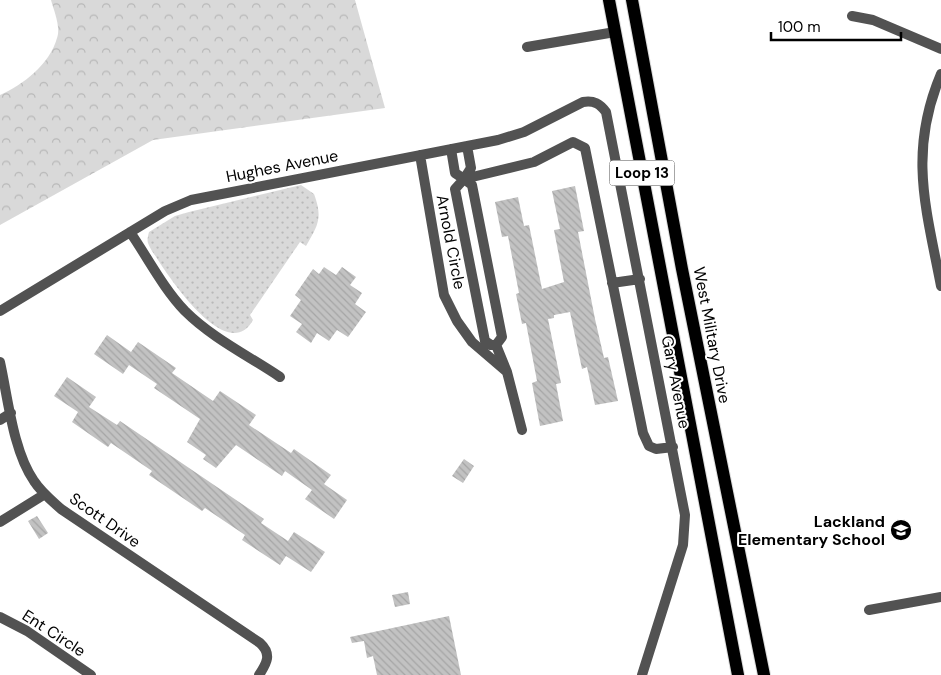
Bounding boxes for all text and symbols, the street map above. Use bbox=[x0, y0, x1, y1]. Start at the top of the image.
scale bar bbox=[771, 10, 901, 42]
text: 100 m bbox=[778, 17, 821, 37]
street label: Hughes Avenue bbox=[224, 145, 340, 187]
road number: Loop 13 bbox=[610, 160, 674, 186]
street label: Arnold Circle bbox=[432, 193, 470, 291]
street label: West Military Drive bbox=[688, 265, 736, 405]
street label: Gary Avenue bbox=[657, 334, 695, 430]
street label: Scott Drive bbox=[65, 488, 145, 552]
place label: Lackland Elementary School bbox=[738, 511, 885, 550]
school or university icon: Lackland Elementary School bbox=[889, 518, 913, 542]
street label: Ent Circle bbox=[18, 605, 90, 661]

